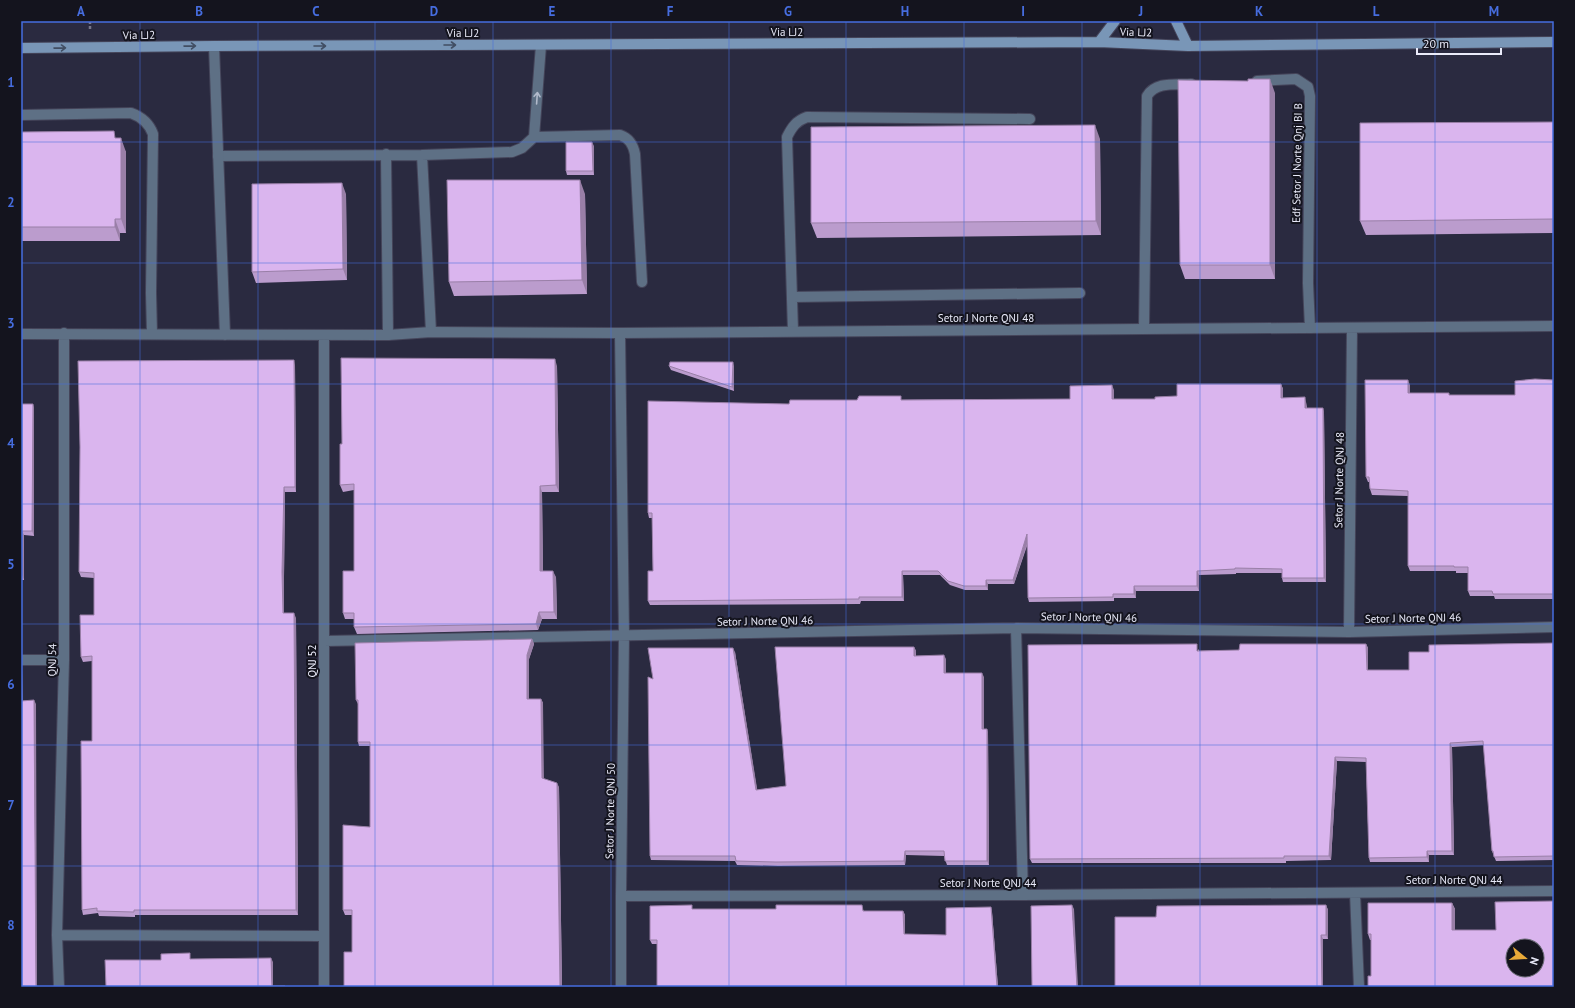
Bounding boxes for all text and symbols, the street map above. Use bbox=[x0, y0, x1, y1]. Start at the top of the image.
text: A bbox=[77, 3, 85, 20]
text: B bbox=[195, 3, 203, 20]
text: C bbox=[312, 3, 320, 20]
text: D bbox=[430, 3, 438, 20]
text: E bbox=[549, 3, 556, 20]
text: F bbox=[667, 3, 674, 20]
text: G bbox=[784, 3, 792, 20]
text: H bbox=[901, 3, 909, 20]
text: I bbox=[1021, 3, 1025, 20]
text: J bbox=[1138, 3, 1143, 20]
text: K bbox=[1255, 3, 1263, 20]
text: L bbox=[1373, 3, 1380, 20]
text: M bbox=[1489, 3, 1499, 20]
street label: Via LJ2 bbox=[1119, 24, 1152, 40]
street label: Via LJ2 bbox=[770, 25, 803, 39]
street label: Via LJ2 bbox=[446, 26, 479, 40]
street label: Via LJ2 bbox=[122, 28, 155, 42]
scale bar bbox=[1417, 30, 1501, 56]
text: 20 m bbox=[1423, 36, 1449, 51]
one-way arrow bbox=[183, 42, 196, 50]
one-way arrow bbox=[313, 42, 326, 50]
one-way arrow bbox=[443, 42, 456, 49]
one-way arrow bbox=[53, 44, 66, 52]
text: 1 bbox=[7, 74, 15, 91]
one-way arrow bbox=[533, 92, 540, 105]
street label: Edf Setor J Norte Qnj BI B bbox=[1289, 103, 1305, 223]
text: 2 bbox=[7, 194, 15, 211]
street label: Setor J Norte QNJ 48 bbox=[938, 311, 1034, 325]
text: 3 bbox=[7, 315, 15, 332]
street label: Setor J Norte QNJ 48 bbox=[1331, 432, 1347, 528]
text: 4 bbox=[7, 435, 15, 452]
text: 5 bbox=[7, 556, 15, 573]
street label: Setor J Norte QNJ 46 bbox=[1041, 609, 1137, 625]
street label: Setor J Norte QNJ 46 bbox=[1365, 610, 1461, 626]
street label: Setor J Norte QNJ 46 bbox=[717, 613, 813, 629]
street label: QNJ 54 bbox=[45, 643, 59, 677]
street label: QNJ 52 bbox=[305, 644, 319, 678]
text: 6 bbox=[7, 676, 15, 693]
street label: Setor J Norte QNJ 50 bbox=[602, 763, 618, 859]
text: 7 bbox=[7, 797, 15, 814]
street label: Setor J Norte QNJ 44 bbox=[1406, 873, 1502, 887]
street label: Setor J Norte QNJ 44 bbox=[940, 876, 1036, 890]
text: 8 bbox=[7, 917, 15, 934]
north arrow bbox=[1505, 938, 1545, 978]
text: N bbox=[1527, 955, 1542, 967]

